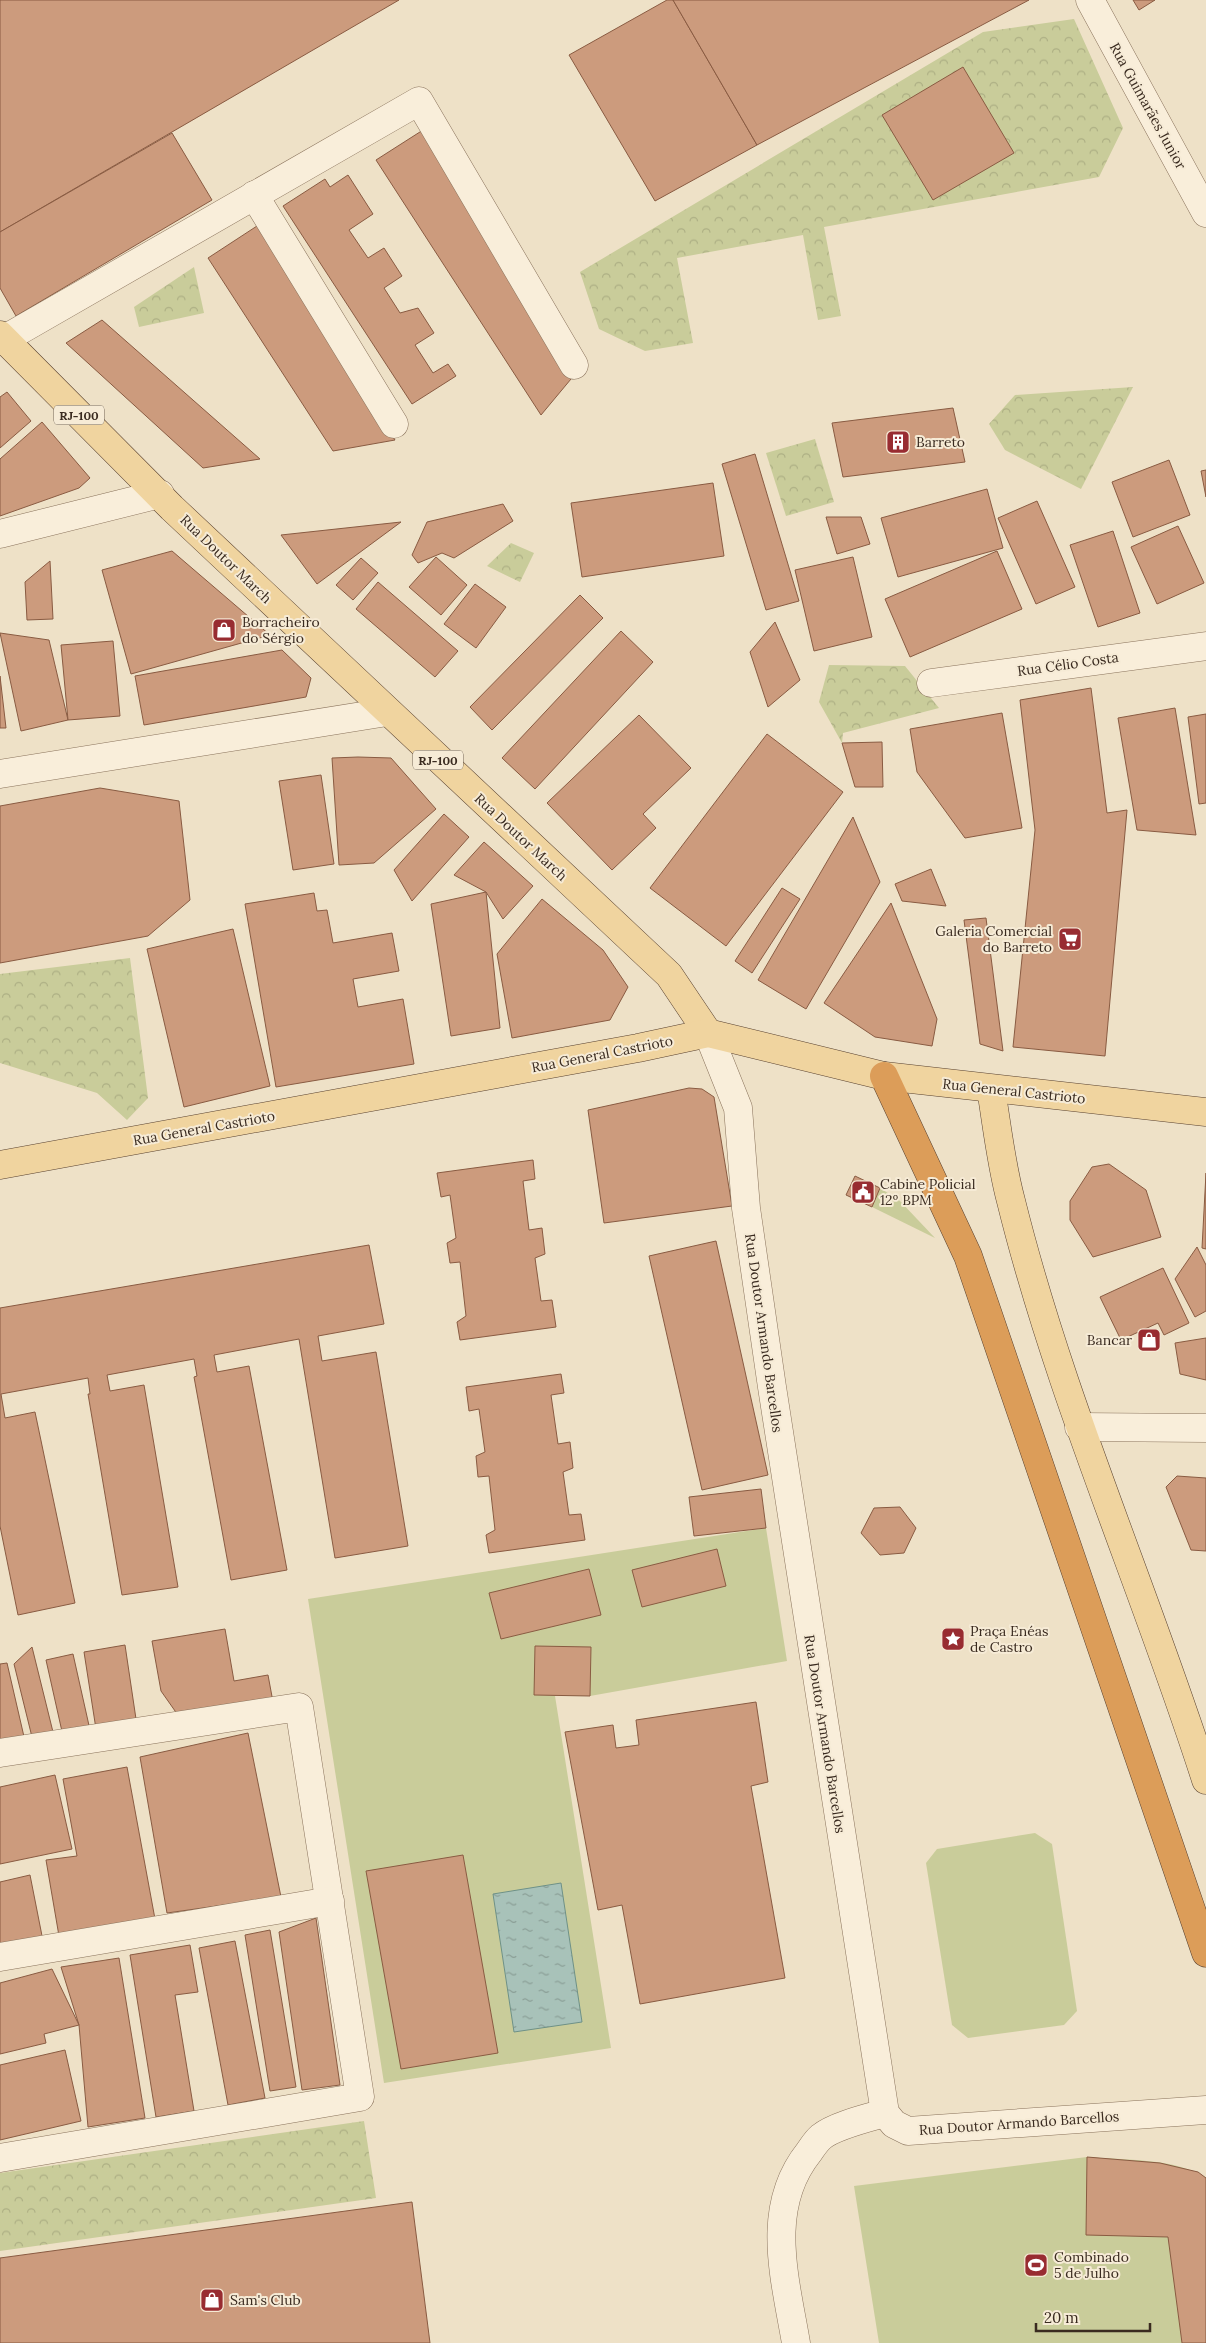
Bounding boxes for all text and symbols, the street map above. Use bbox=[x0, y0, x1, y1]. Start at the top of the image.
street label: Rua Guimarães Junior bbox=[1106, 40, 1190, 172]
road number: RJ-100 bbox=[54, 406, 104, 424]
building icon: Barreto bbox=[885, 429, 911, 455]
place label: Barreto bbox=[916, 433, 965, 451]
street label: Rua Doutor March bbox=[176, 511, 276, 607]
place label: Borracheiro do Sérgio bbox=[242, 613, 320, 647]
shop icon: Borracheiro do Sérgio bbox=[211, 617, 237, 643]
street label: Rua Célio Costa bbox=[1016, 648, 1120, 680]
road number: RJ-100 bbox=[413, 750, 463, 770]
street label: Rua Doutor March bbox=[471, 789, 571, 885]
place label: Galeria Comercial do Barreto bbox=[935, 922, 1052, 956]
supermarket icon: Galeria Comercial do Barreto bbox=[1057, 926, 1083, 952]
street label: Rua General Castrioto bbox=[530, 1031, 674, 1077]
street label: Rua General Castrioto bbox=[942, 1075, 1086, 1107]
street label: Rua General Castrioto bbox=[132, 1107, 276, 1149]
place label: Cabine Policial 12º BPM bbox=[880, 1175, 976, 1209]
public building icon: Cabine Policial 12º BPM bbox=[850, 1179, 876, 1205]
street label: Rua Doutor Armando Barcellos bbox=[741, 1232, 787, 1434]
shop icon: Bancar bbox=[1136, 1327, 1162, 1353]
place label: Bancar bbox=[1087, 1331, 1132, 1349]
place label: Praça Enéas de Castro bbox=[970, 1622, 1048, 1656]
place icon: Praça Enéas de Castro bbox=[940, 1626, 966, 1652]
street label: Rua Doutor Armando Barcellos bbox=[800, 1633, 850, 1835]
street label: Rua Doutor Armando Barcellos bbox=[918, 2107, 1120, 2139]
place label: Combinado 5 de Julho bbox=[1054, 2248, 1129, 2282]
sports icon: Combinado 5 de Julho bbox=[1023, 2252, 1049, 2278]
shop icon: Sam's Club bbox=[199, 2287, 225, 2313]
place label: Sam's Club bbox=[230, 2291, 301, 2309]
scale bar bbox=[1036, 2300, 1150, 2332]
text: 20 m bbox=[1044, 2308, 1079, 2327]

